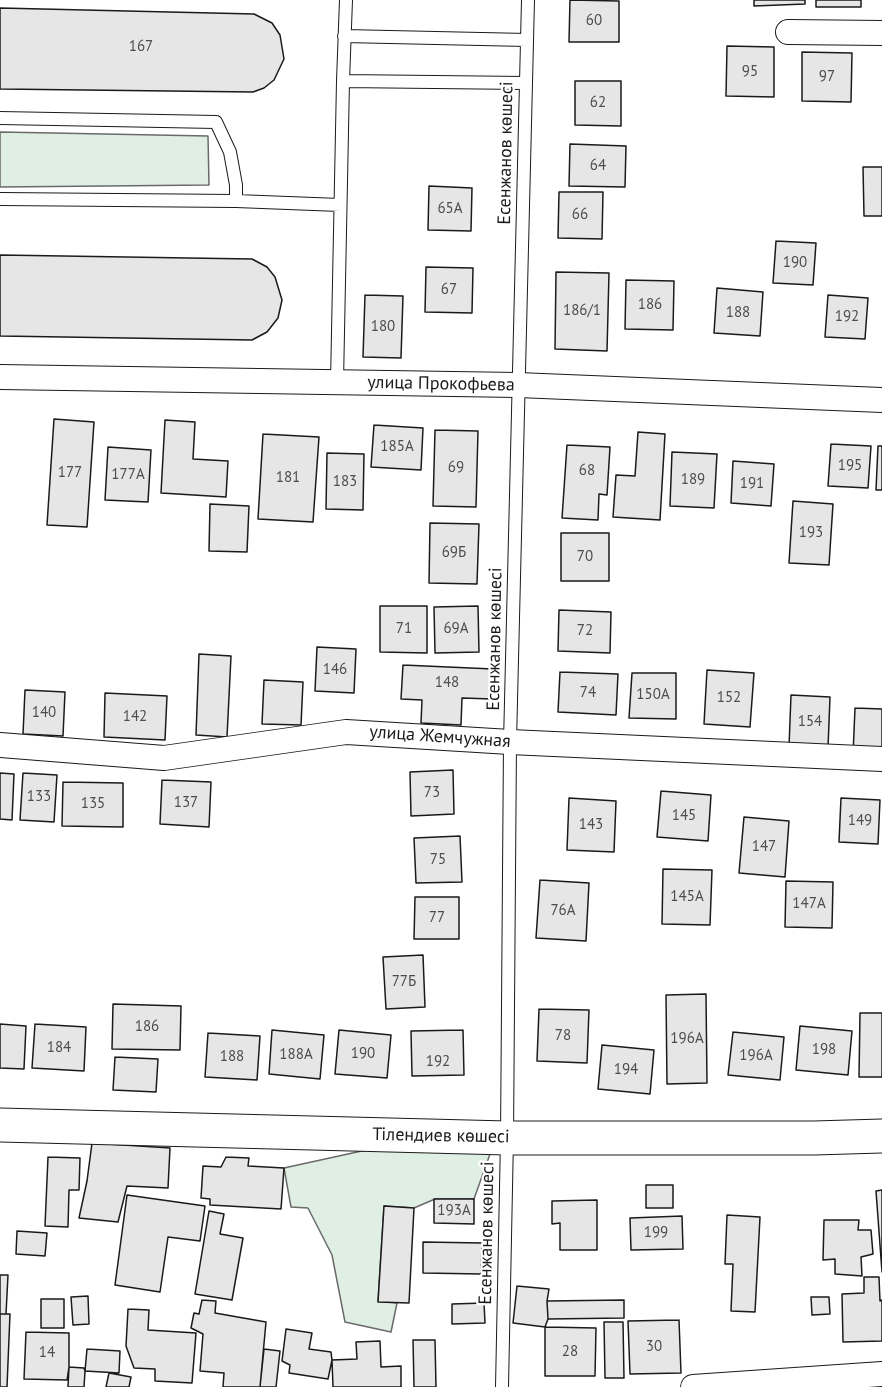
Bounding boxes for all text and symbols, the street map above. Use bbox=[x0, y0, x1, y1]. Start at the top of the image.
house number: 60 bbox=[586, 12, 602, 30]
house number: 167 bbox=[129, 38, 153, 56]
house number: 95 bbox=[742, 63, 758, 81]
house number: 97 bbox=[819, 68, 835, 86]
street label: Есенжанов көшесі bbox=[494, 81, 518, 225]
house number: 62 bbox=[590, 94, 606, 112]
house number: 64 bbox=[590, 157, 606, 175]
house number: 65А bbox=[437, 200, 463, 218]
house number: 66 bbox=[572, 206, 588, 224]
house number: 190 bbox=[783, 254, 807, 272]
house number: 67 bbox=[441, 281, 457, 299]
house number: 186 bbox=[638, 296, 662, 314]
house number: 186/1 bbox=[563, 302, 601, 320]
house number: 188 bbox=[726, 304, 750, 322]
house number: 192 bbox=[835, 308, 859, 326]
house number: 180 bbox=[371, 318, 395, 336]
street label: улица Прокофьева bbox=[367, 372, 515, 396]
house number: 185А bbox=[380, 438, 414, 456]
house number: 195 bbox=[838, 457, 862, 475]
house number: 69 bbox=[448, 459, 464, 477]
house number: 68 bbox=[579, 462, 595, 480]
house number: 177 bbox=[58, 464, 82, 482]
house number: 177А bbox=[111, 466, 145, 484]
house number: 181 bbox=[276, 469, 300, 487]
house number: 189 bbox=[681, 471, 705, 489]
house number: 183 bbox=[333, 473, 357, 491]
house number: 191 bbox=[740, 475, 764, 493]
house number: 193 bbox=[799, 524, 823, 542]
house number: 69Б bbox=[442, 544, 466, 562]
house number: 70 bbox=[577, 548, 593, 566]
street label: Есенжанов көшесі bbox=[483, 567, 507, 711]
house number: 71 bbox=[396, 620, 412, 638]
house number: 69А bbox=[443, 620, 469, 638]
house number: 72 bbox=[577, 622, 593, 640]
house number: 146 bbox=[323, 661, 347, 679]
house number: 148 bbox=[435, 674, 459, 692]
house number: 74 bbox=[580, 684, 596, 702]
house number: 150А bbox=[636, 686, 670, 704]
house number: 152 bbox=[717, 689, 741, 707]
house number: 140 bbox=[32, 704, 56, 722]
house number: 142 bbox=[123, 708, 147, 726]
house number: 154 bbox=[798, 713, 822, 731]
street label: улица Жемчужная bbox=[369, 721, 511, 753]
house number: 73 bbox=[424, 784, 440, 802]
house number: 133 bbox=[27, 788, 51, 806]
house number: 137 bbox=[174, 794, 198, 812]
house number: 135 bbox=[81, 795, 105, 813]
house number: 145 bbox=[672, 807, 696, 825]
house number: 149 bbox=[848, 812, 872, 830]
house number: 143 bbox=[579, 816, 603, 834]
house number: 147 bbox=[752, 838, 776, 856]
house number: 75 bbox=[430, 851, 446, 869]
house number: 145А bbox=[670, 888, 704, 906]
house number: 147А bbox=[792, 895, 826, 913]
house number: 76А bbox=[550, 902, 576, 920]
house number: 77 bbox=[429, 909, 445, 927]
house number: 77Б bbox=[392, 973, 416, 991]
house number: 186 bbox=[135, 1018, 159, 1036]
house number: 78 bbox=[555, 1027, 571, 1045]
house number: 196А bbox=[670, 1030, 704, 1048]
house number: 184 bbox=[47, 1039, 71, 1057]
house number: 198 bbox=[812, 1041, 836, 1059]
house number: 190 bbox=[351, 1045, 375, 1063]
house number: 188А bbox=[279, 1046, 313, 1064]
house number: 196А bbox=[739, 1047, 773, 1065]
house number: 188 bbox=[220, 1048, 244, 1066]
house number: 192 bbox=[426, 1053, 450, 1071]
house number: 194 bbox=[614, 1061, 638, 1079]
street label: Тілендиев көшесі bbox=[372, 1124, 510, 1148]
street label: Есенжанов көшесі bbox=[475, 1161, 499, 1305]
house number: 193А bbox=[437, 1202, 471, 1220]
house number: 199 bbox=[644, 1224, 668, 1242]
house number: 30 bbox=[646, 1338, 662, 1356]
house number: 28 bbox=[562, 1343, 578, 1361]
house number: 14 bbox=[39, 1344, 55, 1362]

